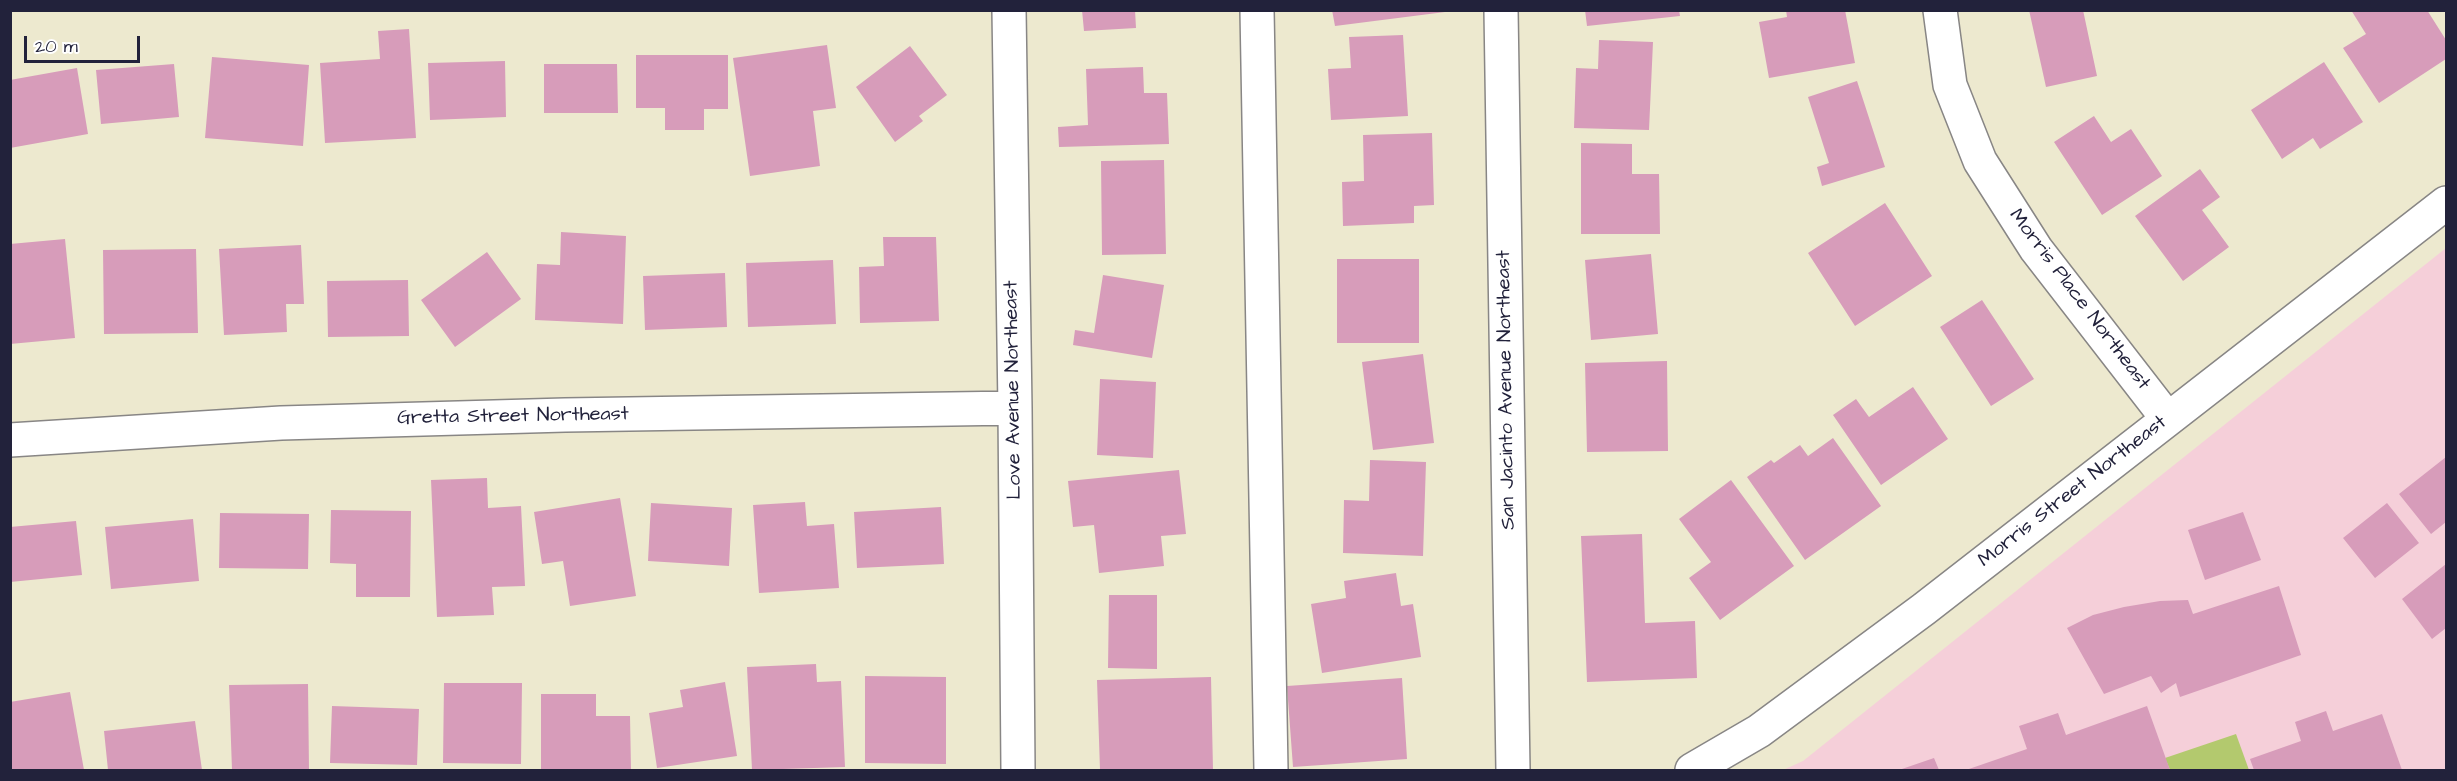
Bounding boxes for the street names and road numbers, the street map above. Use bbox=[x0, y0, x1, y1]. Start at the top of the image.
street label: Morris Place Northeast bbox=[2003, 205, 2155, 395]
street label: San Jacinto Avenue Northeast bbox=[1493, 250, 1521, 530]
street label: Love Avenue Northeast bbox=[1000, 280, 1028, 500]
street label: Gretta Street Northeast bbox=[397, 403, 629, 431]
street label: Morris Street Northeast bbox=[1974, 411, 2172, 573]

